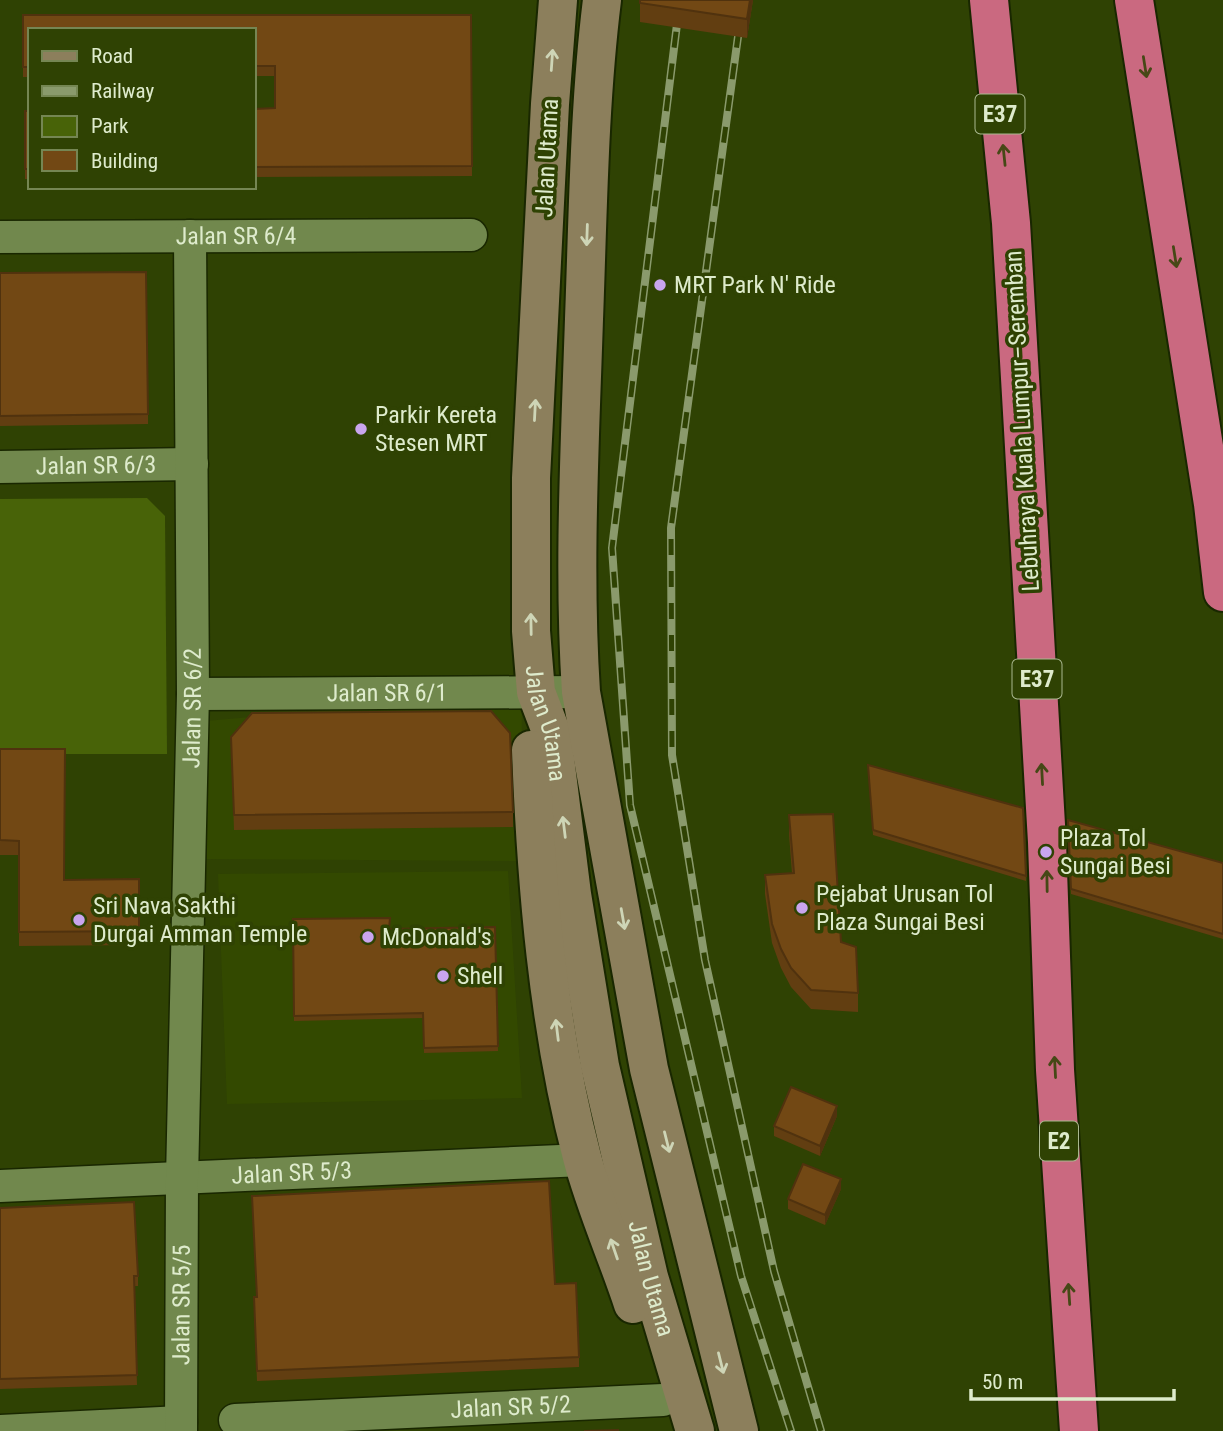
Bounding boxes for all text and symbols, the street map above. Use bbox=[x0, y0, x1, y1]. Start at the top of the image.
legend bbox=[28, 28, 256, 189]
text: Road bbox=[91, 44, 133, 68]
one-way arrow bbox=[546, 49, 559, 72]
one-way arrow bbox=[1139, 56, 1152, 78]
text: Railway bbox=[91, 79, 154, 103]
road number: E37 bbox=[976, 94, 1024, 134]
street label: Jalan Utama bbox=[530, 98, 564, 218]
text: Park bbox=[91, 114, 129, 138]
one-way arrow bbox=[997, 145, 1010, 167]
text: Building bbox=[91, 149, 158, 173]
street label: Jalan SR 6/4 bbox=[176, 222, 297, 250]
one-way arrow bbox=[580, 224, 594, 247]
one-way arrow bbox=[1168, 245, 1181, 268]
street label: Lebuhraya Kuala Lumpur–Seremban bbox=[999, 250, 1045, 592]
place label: MRT Park N' Ride bbox=[674, 271, 836, 299]
marker: MRT Park N' Ride bbox=[652, 277, 668, 293]
one-way arrow bbox=[528, 398, 541, 421]
place label: Parkir Kereta Stesen MRT bbox=[375, 401, 497, 457]
marker: Parkir Kereta Stesen MRT bbox=[353, 421, 369, 437]
street label: Jalan SR 6/3 bbox=[35, 451, 157, 480]
one-way arrow bbox=[524, 613, 538, 636]
street label: Jalan SR 6/2 bbox=[177, 648, 207, 769]
road number: E37 bbox=[1012, 660, 1062, 698]
street label: Jalan Utama bbox=[520, 664, 572, 783]
street label: Jalan SR 6/1 bbox=[327, 679, 447, 707]
one-way arrow bbox=[1036, 762, 1049, 785]
one-way arrow bbox=[557, 816, 570, 839]
place label: Plaza Tol Sungai Besi bbox=[1060, 824, 1171, 880]
marker: Plaza Tol Sungai Besi bbox=[1038, 844, 1054, 860]
one-way arrow bbox=[1040, 870, 1054, 893]
place label: Pejabat Urusan Tol Plaza Sungai Besi bbox=[816, 880, 994, 936]
place label: Sri Nava Sakthi Durgai Amman Temple bbox=[93, 892, 307, 948]
marker: Pejabat Urusan Tol Plaza Sungai Besi bbox=[794, 900, 810, 916]
one-way arrow bbox=[617, 907, 630, 930]
marker: Sri Nava Sakthi Durgai Amman Temple bbox=[71, 912, 87, 928]
place label: McDonald's bbox=[382, 923, 492, 951]
marker: McDonald's bbox=[360, 929, 376, 945]
place label: Shell bbox=[457, 962, 503, 990]
marker: Shell bbox=[435, 968, 451, 984]
one-way arrow bbox=[550, 1019, 563, 1041]
one-way arrow bbox=[1048, 1056, 1061, 1078]
road number: E2 bbox=[1040, 1122, 1078, 1160]
one-way arrow bbox=[661, 1130, 674, 1153]
street label: Jalan SR 5/3 bbox=[231, 1156, 353, 1190]
street label: Jalan Utama bbox=[622, 1218, 680, 1340]
one-way arrow bbox=[607, 1238, 619, 1260]
street label: Jalan SR 5/5 bbox=[167, 1245, 196, 1365]
one-way arrow bbox=[1062, 1283, 1075, 1306]
one-way arrow bbox=[715, 1351, 728, 1374]
scale bar bbox=[971, 1358, 1174, 1402]
text: 50 m bbox=[982, 1370, 1023, 1394]
street label: Jalan SR 5/2 bbox=[450, 1390, 572, 1424]

